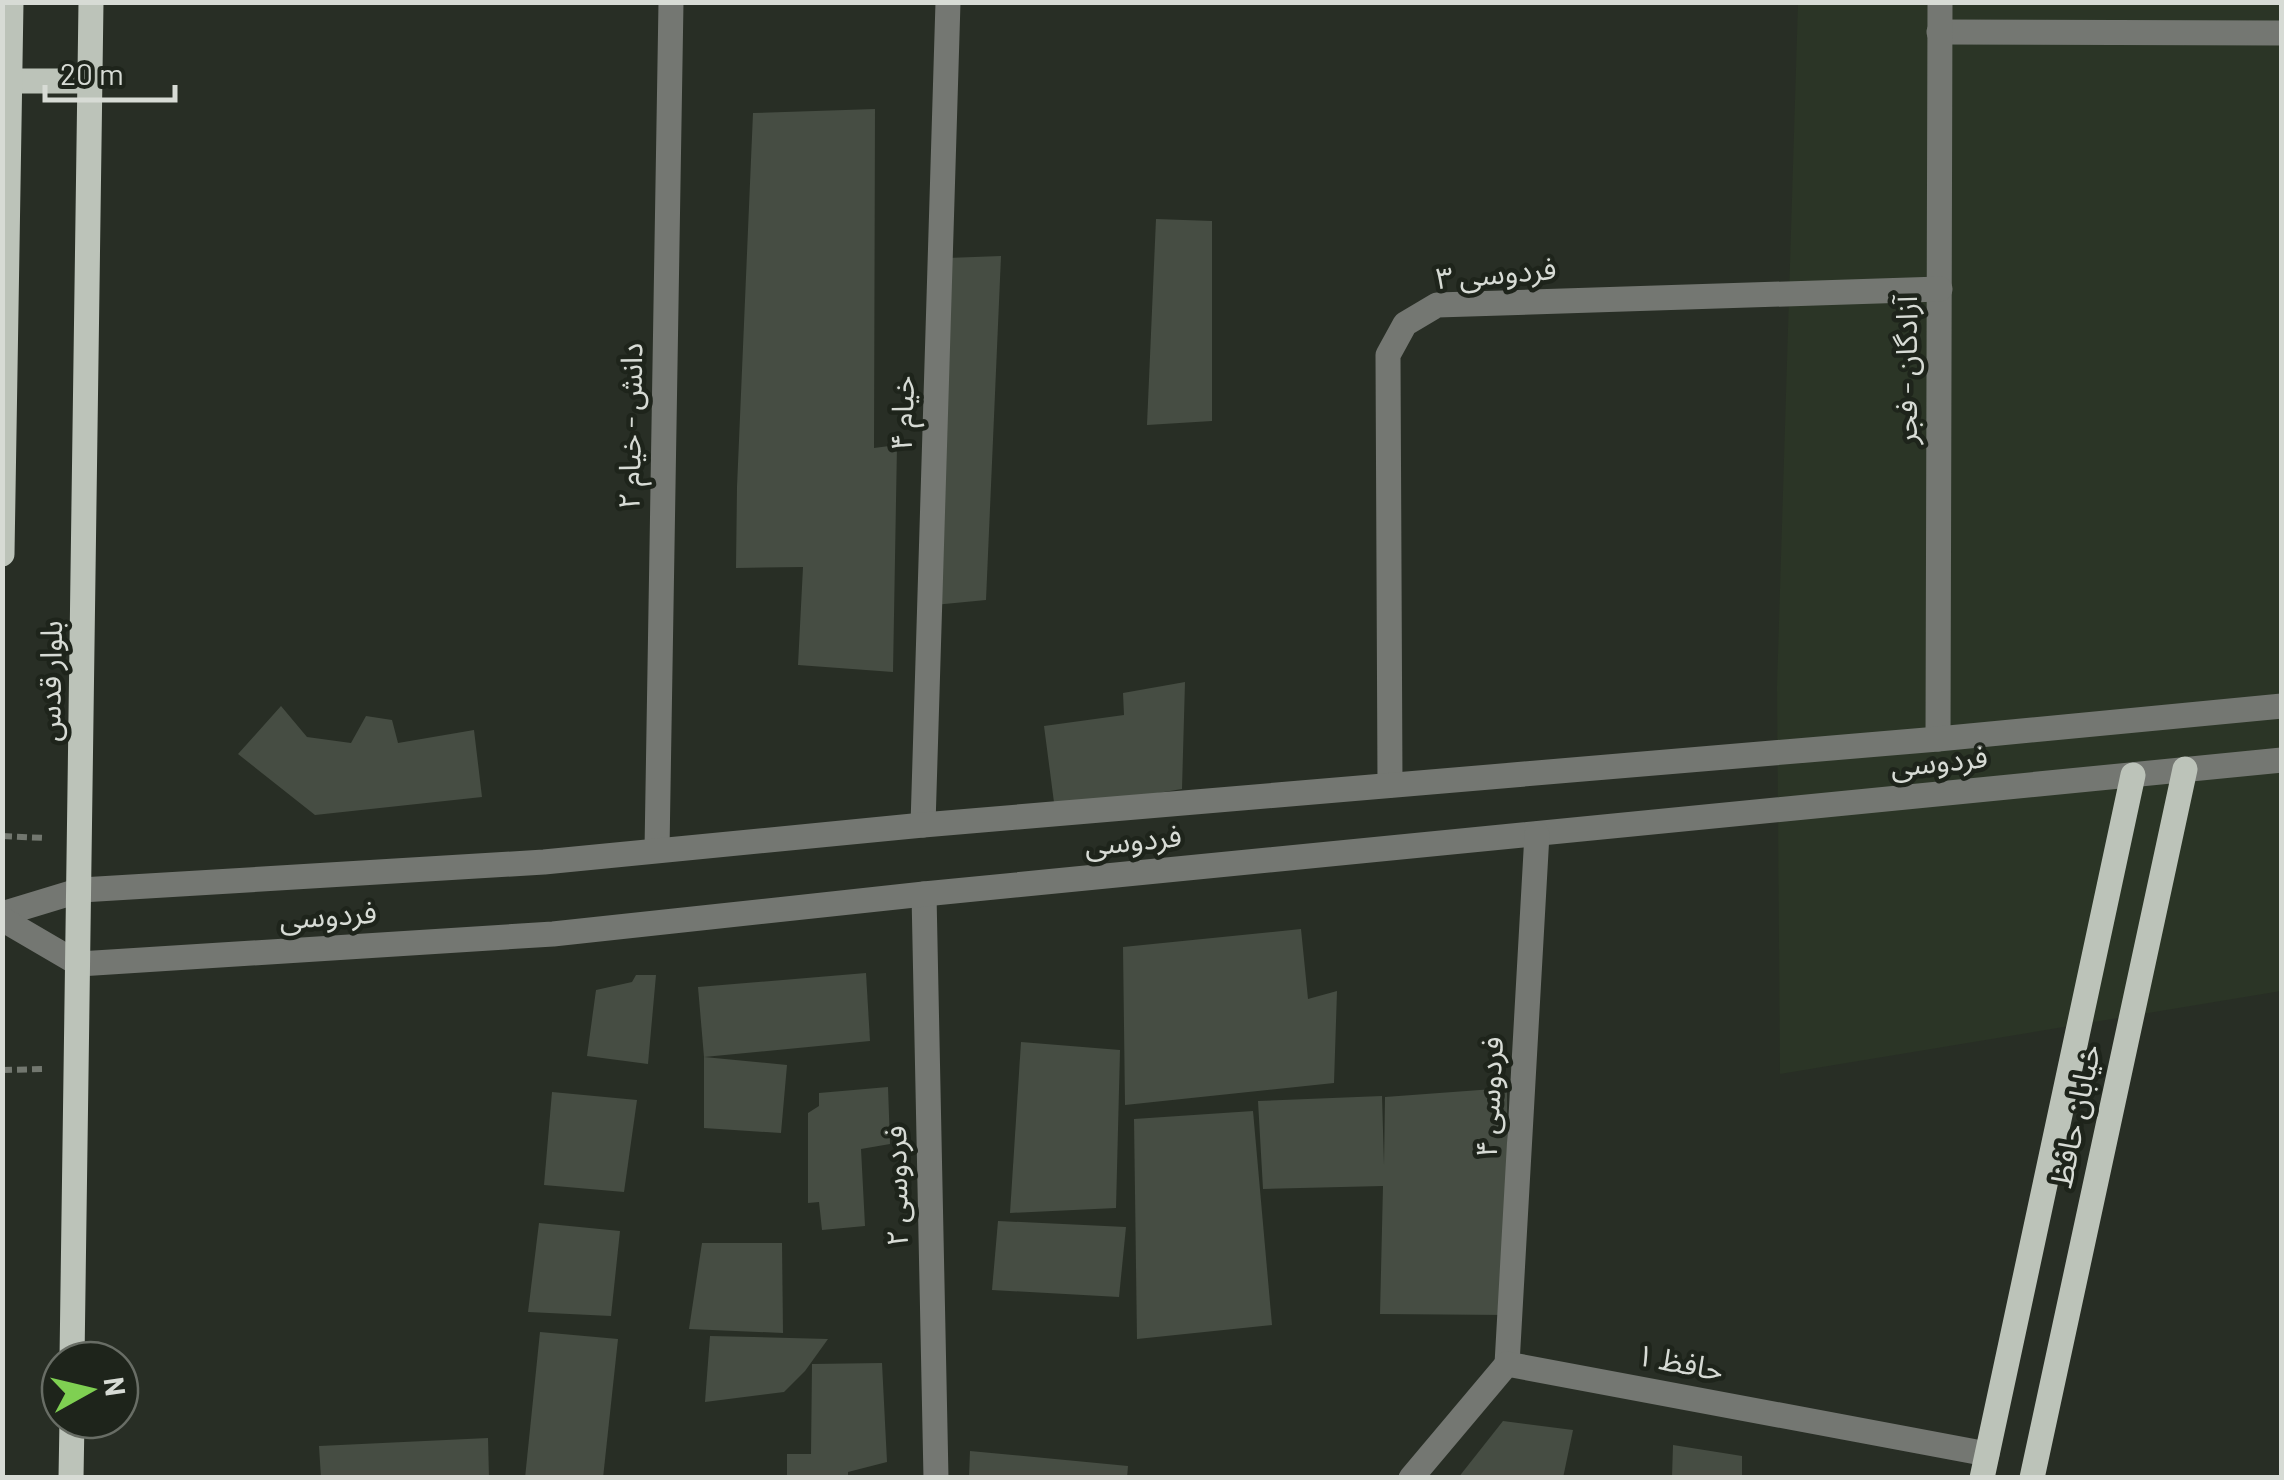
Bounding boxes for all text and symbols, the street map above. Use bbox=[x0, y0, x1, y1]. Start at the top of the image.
scale bar bbox=[45, 40, 175, 102]
text: 20 m bbox=[60, 55, 124, 91]
street label: فردوسی ۳ bbox=[1434, 249, 1558, 296]
street label: آزادگان - فجر bbox=[1887, 294, 1924, 445]
street label: دانش - خیام ۲ bbox=[610, 342, 654, 510]
street label: خیام ۴ bbox=[882, 375, 926, 451]
street label: بلوار قدس bbox=[30, 620, 69, 742]
street label: فردوسی bbox=[1888, 737, 1989, 784]
street label: فردوسی bbox=[1082, 816, 1183, 863]
street label: فردوسی bbox=[278, 893, 378, 936]
street label: فردوسی ۴ bbox=[1467, 1036, 1510, 1158]
street label: خیابان حافظ bbox=[2041, 1041, 2108, 1191]
street label: فردوسی ۲ bbox=[876, 1125, 915, 1247]
street label: حافظ ۱ bbox=[1634, 1335, 1727, 1387]
north arrow bbox=[40, 1340, 140, 1440]
text: N bbox=[98, 1375, 134, 1398]

